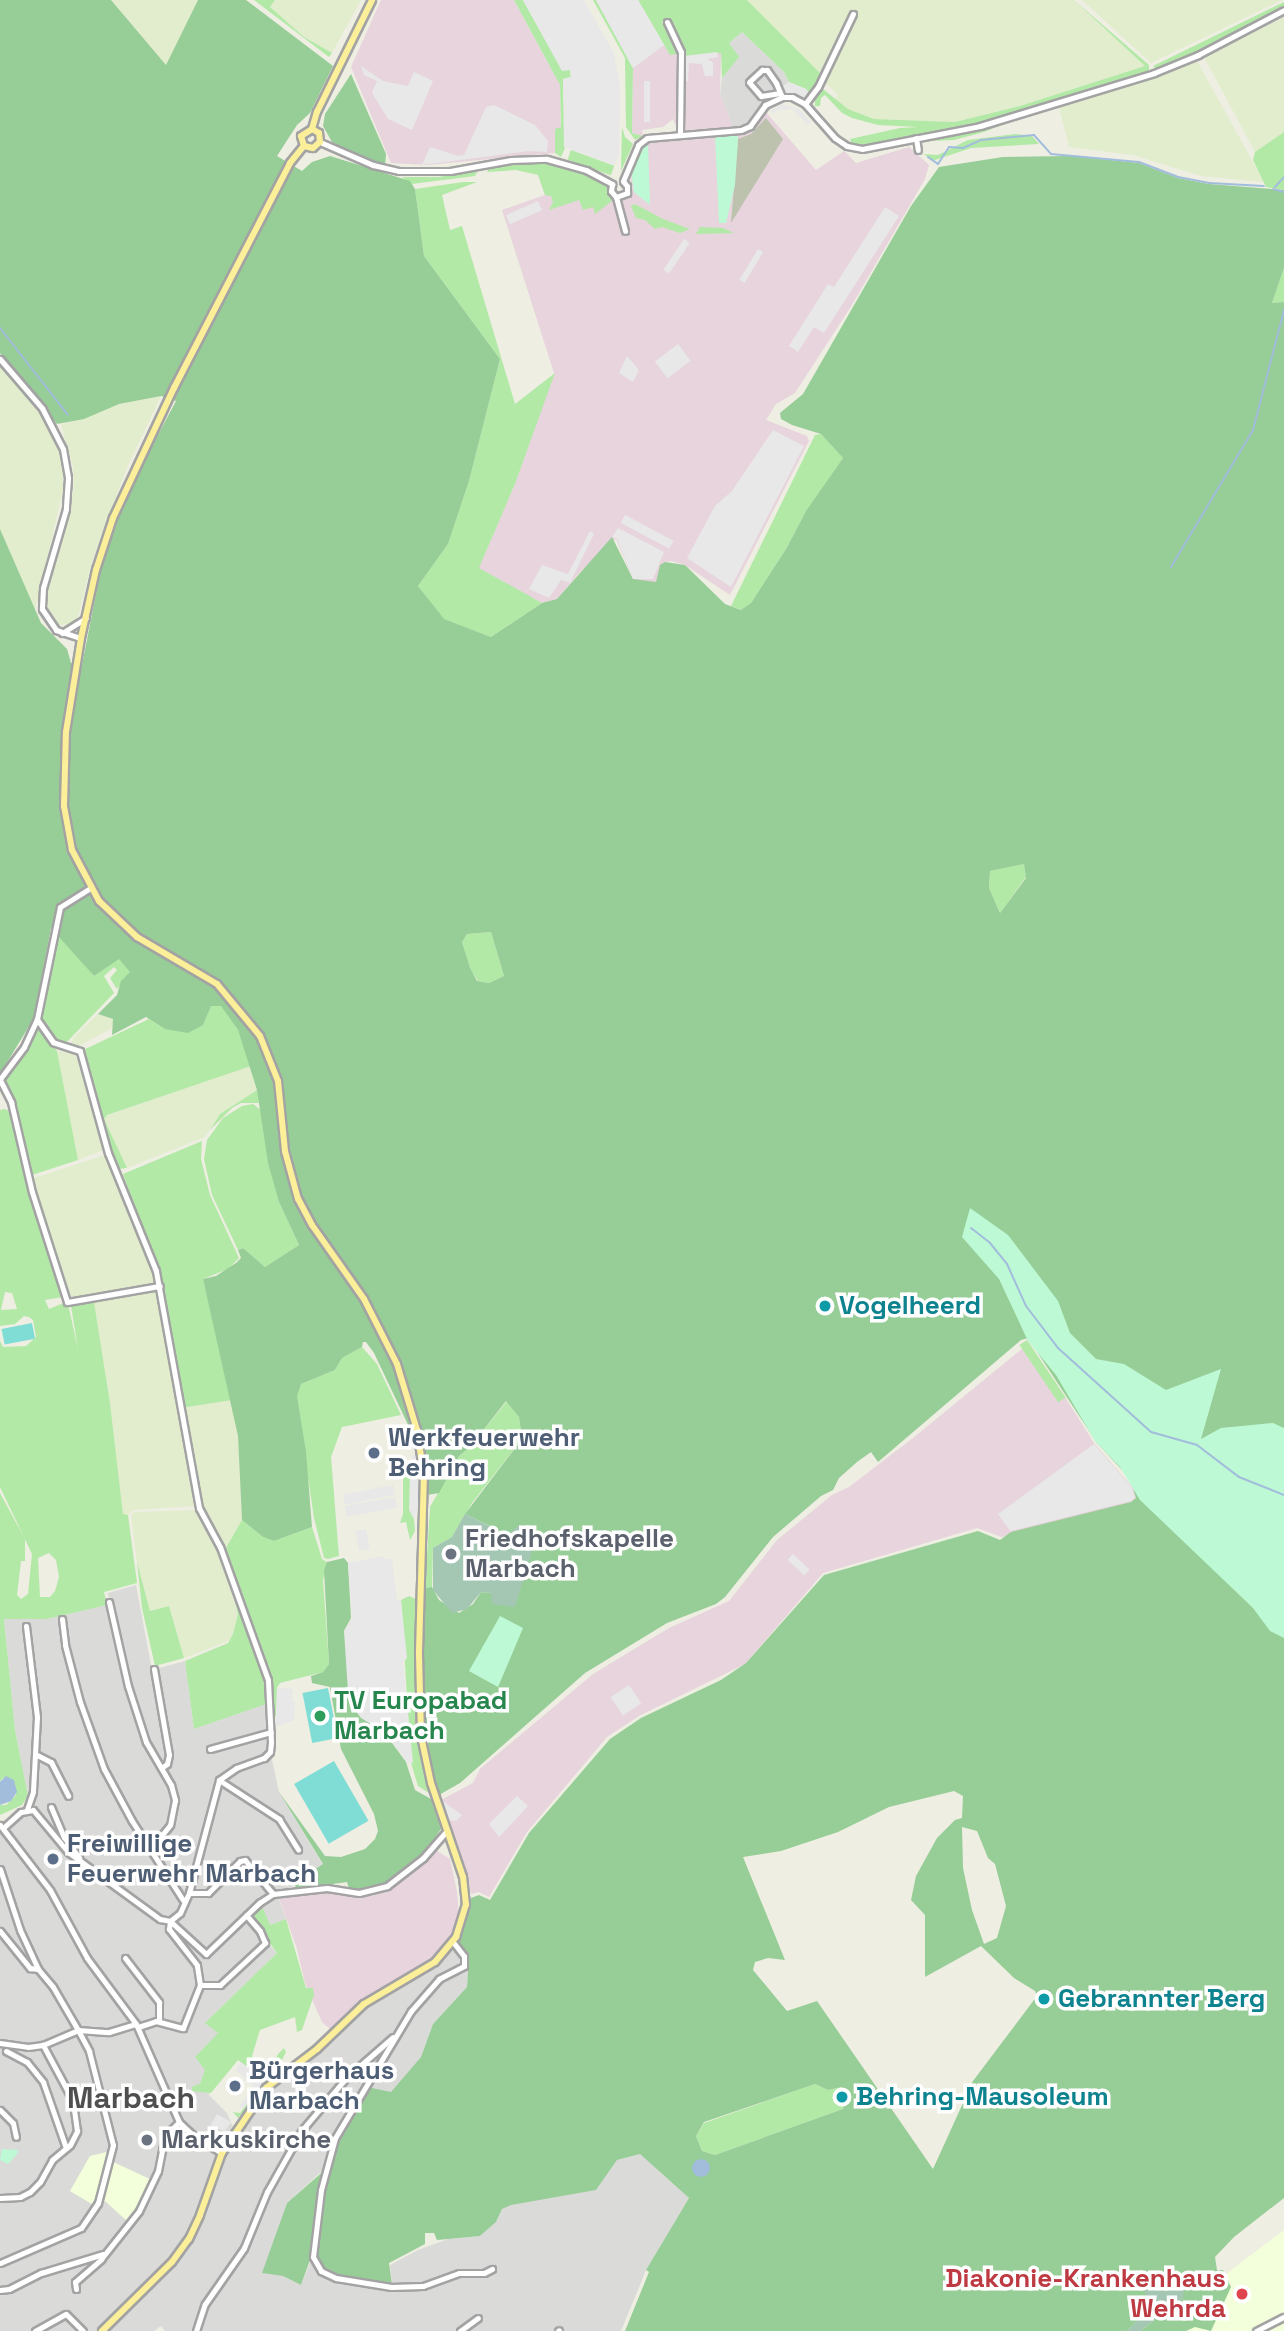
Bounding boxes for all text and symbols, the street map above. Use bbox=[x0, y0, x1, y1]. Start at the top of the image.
place label: Vogelheerd bbox=[839, 1290, 981, 1322]
marker: Vogelheerd bbox=[817, 1298, 833, 1314]
place label: Werkfeuerwehr Behring bbox=[388, 1422, 580, 1484]
marker: Werkfeuerwehr Behring bbox=[366, 1445, 382, 1461]
place label: Friedhofskapelle Marbach bbox=[465, 1523, 674, 1584]
marker: Friedhofskapelle Marbach bbox=[443, 1546, 459, 1562]
place label: TV Europabad Marbach bbox=[334, 1685, 508, 1746]
marker: TV Europabad Marbach bbox=[312, 1708, 328, 1724]
place label: Freiwillige Feuerwehr Marbach bbox=[67, 1828, 316, 1890]
marker: Freiwillige Feuerwehr Marbach bbox=[45, 1851, 61, 1867]
place label: Gebrannter Berg bbox=[1058, 1983, 1265, 2015]
marker: Gebrannter Berg bbox=[1036, 1991, 1052, 2007]
place label: Bürgerhaus Marbach bbox=[249, 2055, 394, 2116]
marker: Bürgerhaus Marbach bbox=[227, 2078, 243, 2094]
district label: Marbach bbox=[67, 2080, 195, 2116]
place label: Behring-Mausoleum bbox=[856, 2081, 1109, 2113]
marker: Behring-Mausoleum bbox=[834, 2089, 850, 2105]
place label: Markuskirche bbox=[161, 2124, 331, 2156]
marker: Markuskirche bbox=[139, 2132, 155, 2148]
place label: Diakonie-Krankenhaus Wehrda bbox=[945, 2263, 1226, 2324]
marker: Diakonie-Krankenhaus Wehrda bbox=[1232, 2284, 1252, 2304]

